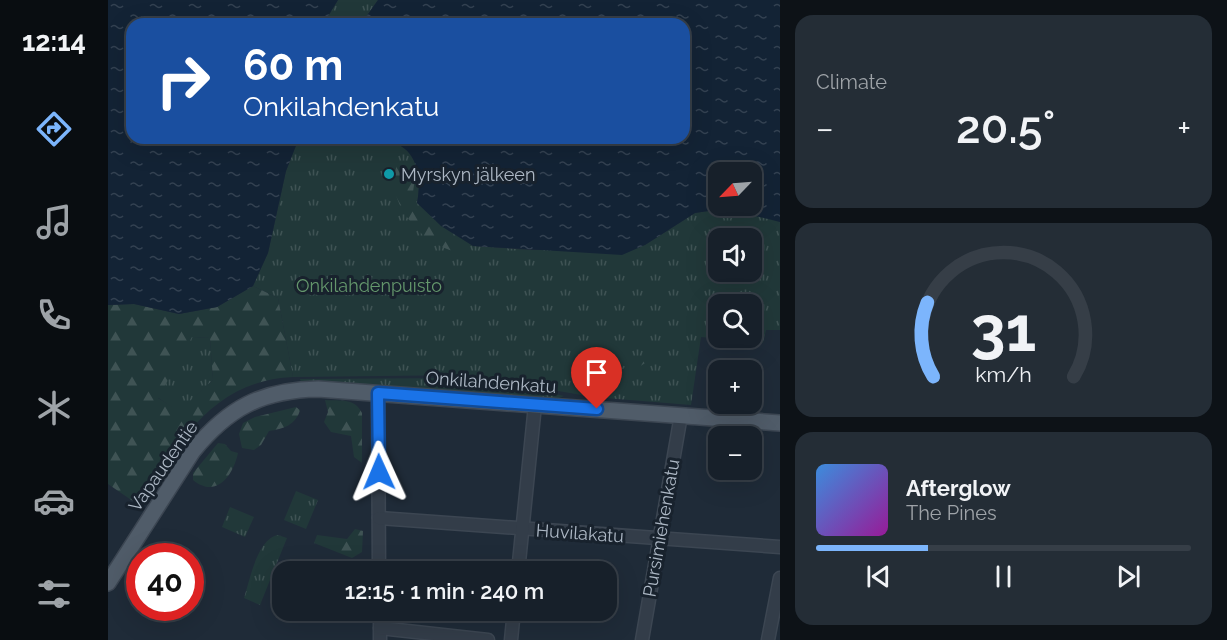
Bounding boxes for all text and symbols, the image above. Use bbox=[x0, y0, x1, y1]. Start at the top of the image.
text: 12:14 bbox=[22, 26, 86, 57]
text: 60 m bbox=[243, 41, 343, 90]
icon: right bbox=[144, 42, 222, 120]
text: Climate bbox=[816, 70, 887, 94]
text: Onkilahdenkatu bbox=[243, 91, 439, 122]
text: 20.5° bbox=[956, 101, 1055, 154]
icon: directions bbox=[33, 108, 75, 150]
text: − bbox=[816, 109, 834, 148]
text: + bbox=[1177, 109, 1191, 148]
north arrow bbox=[708, 162, 762, 216]
map controls bbox=[708, 162, 762, 480]
place label: Myrskyn jälkeen bbox=[401, 164, 535, 185]
marker: Myrskyn jälkeen bbox=[382, 167, 396, 181]
icon: music bbox=[33, 201, 75, 243]
button: sound bbox=[708, 228, 762, 282]
park label: Onkilahdenpuisto bbox=[296, 275, 442, 296]
text: 31 bbox=[971, 292, 1036, 366]
icon: phone bbox=[33, 294, 75, 336]
button: search bbox=[708, 294, 762, 348]
pin bbox=[571, 347, 622, 409]
icon: arrive bbox=[580, 356, 613, 389]
button: + bbox=[708, 360, 762, 414]
text: km/h bbox=[975, 362, 1032, 387]
street label: Onkilahdenkatu bbox=[425, 367, 557, 397]
icon: climate bbox=[33, 387, 75, 429]
street label: Vapaudentie bbox=[124, 416, 202, 515]
button: − bbox=[708, 426, 762, 480]
position arrow bbox=[347, 440, 411, 504]
street label: Pursimiehenkatu bbox=[639, 458, 683, 598]
text: Afterglow bbox=[906, 475, 1011, 501]
icon: car bbox=[33, 480, 75, 522]
text: The Pines bbox=[906, 501, 997, 525]
street label: Huvilakatu bbox=[535, 519, 625, 547]
speed limit sign: 40 bbox=[126, 543, 204, 621]
icon: previous bbox=[862, 560, 895, 593]
icon: pause bbox=[987, 560, 1020, 593]
icon: next bbox=[1112, 560, 1145, 593]
icon: filters bbox=[33, 573, 75, 615]
text: 12:15 · 1 min · 240 m bbox=[345, 578, 544, 604]

